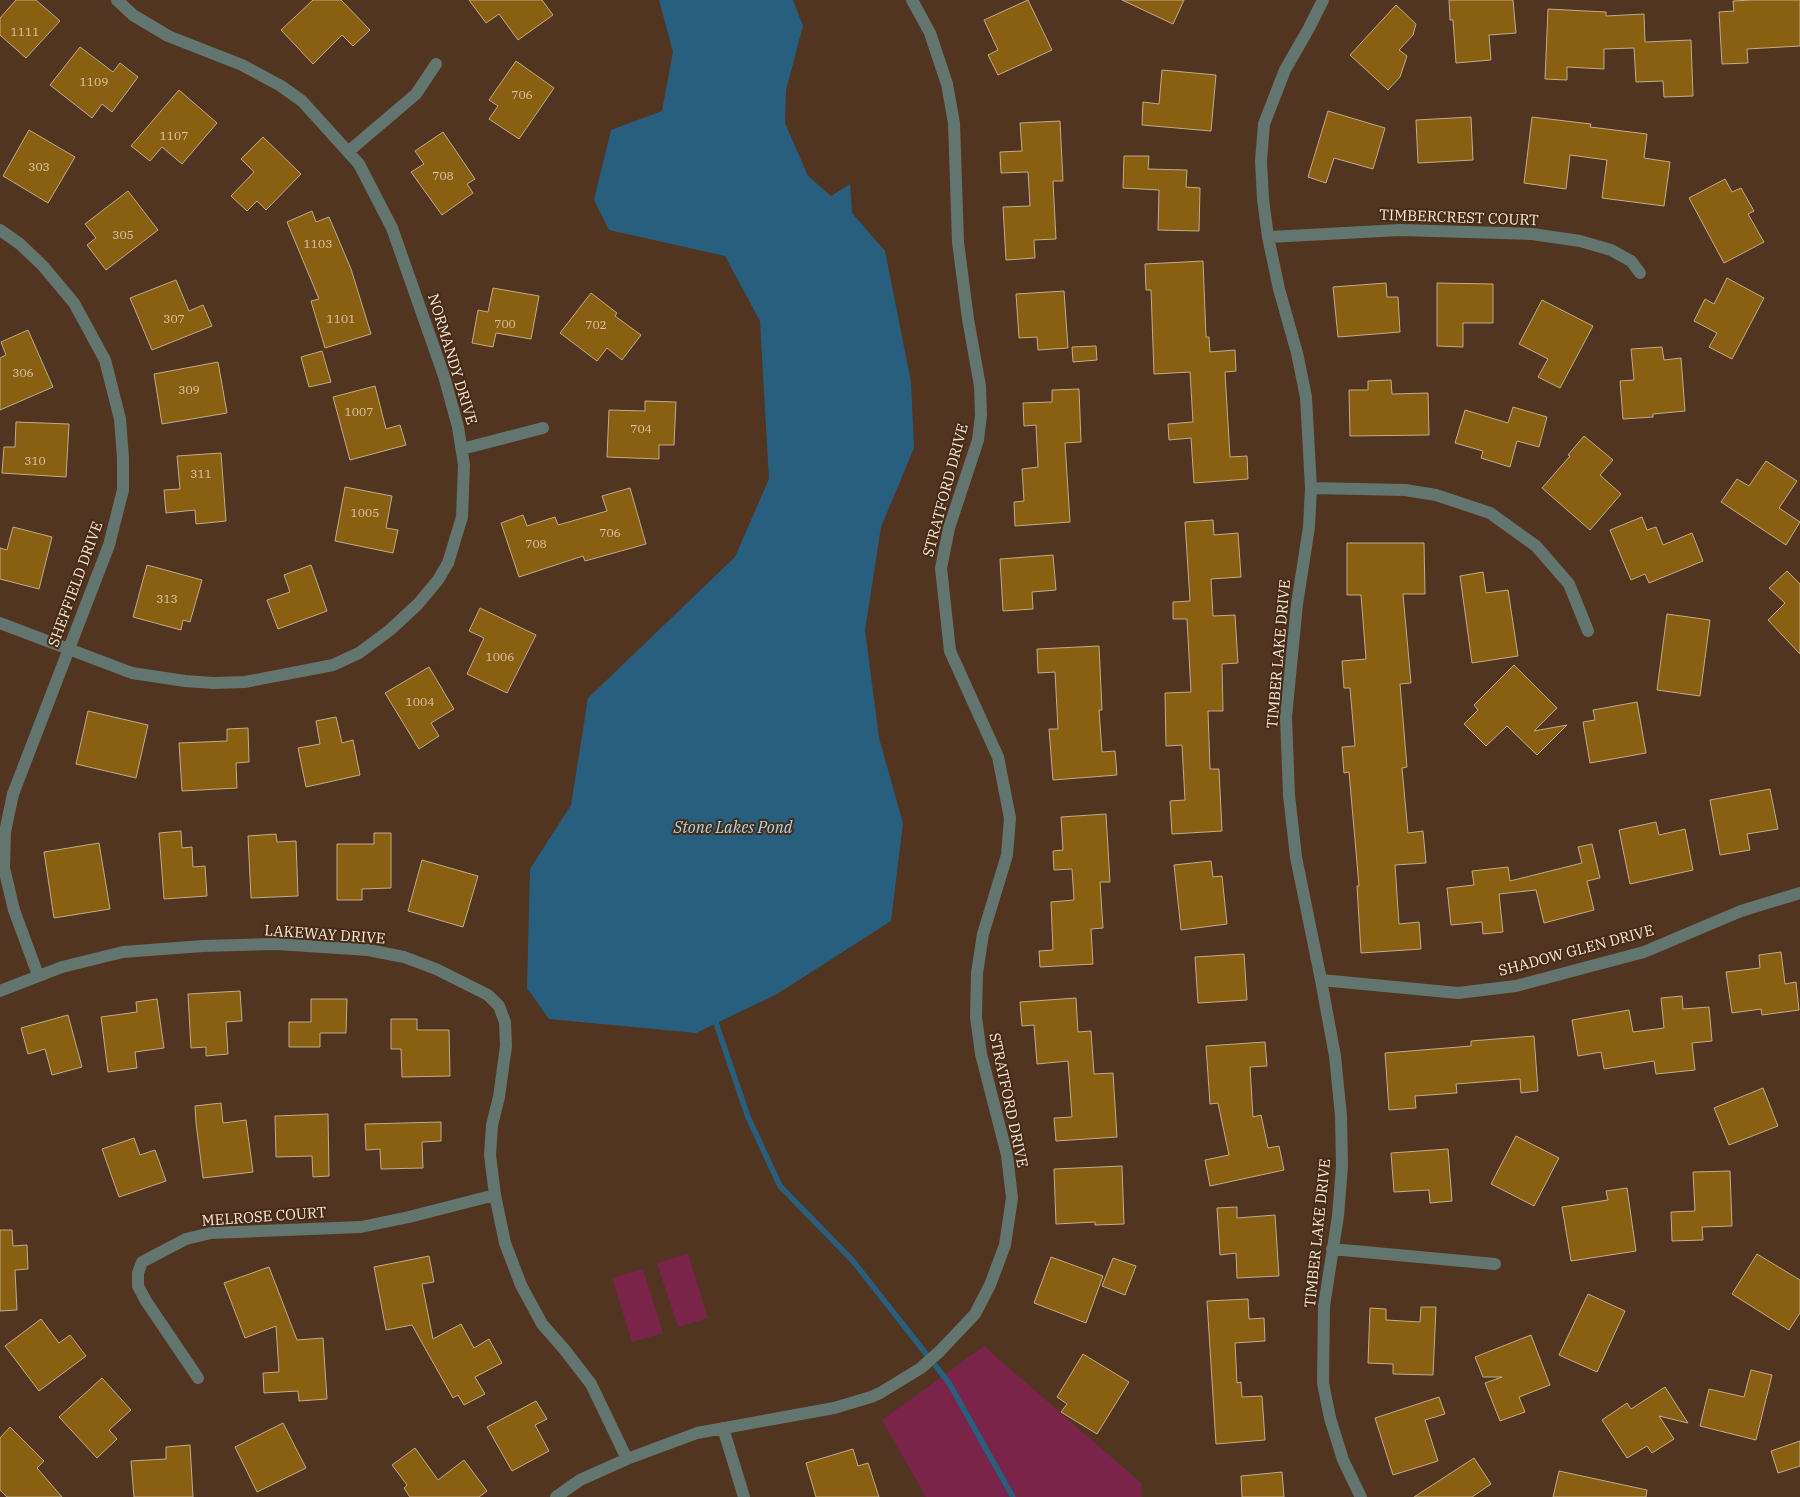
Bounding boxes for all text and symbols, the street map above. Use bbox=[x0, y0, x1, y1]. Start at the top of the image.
house number: 1111 bbox=[11, 24, 39, 39]
house number: 1109 bbox=[80, 74, 108, 89]
house number: 706 bbox=[511, 87, 533, 102]
house number: 1107 bbox=[160, 128, 188, 143]
house number: 303 bbox=[28, 159, 50, 174]
house number: 708 bbox=[432, 168, 454, 183]
street label: TIMBERCREST COURT bbox=[1379, 205, 1539, 229]
house number: 305 bbox=[112, 227, 134, 242]
house number: 1103 bbox=[304, 236, 332, 251]
street label: NORMANDY DRIVE bbox=[424, 291, 482, 427]
house number: 307 bbox=[163, 311, 185, 326]
house number: 1101 bbox=[327, 311, 355, 326]
house number: 700 bbox=[494, 316, 516, 331]
house number: 702 bbox=[585, 317, 607, 332]
house number: 306 bbox=[12, 365, 34, 380]
house number: 309 bbox=[178, 382, 200, 397]
house number: 1007 bbox=[345, 404, 373, 419]
house number: 704 bbox=[630, 421, 652, 436]
street label: STRATFORD DRIVE bbox=[918, 421, 972, 559]
house number: 310 bbox=[24, 453, 46, 468]
house number: 311 bbox=[190, 466, 212, 481]
house number: 1005 bbox=[351, 505, 379, 520]
street label: SHEFFIELD DRIVE bbox=[43, 519, 107, 649]
house number: 706 bbox=[599, 525, 621, 540]
house number: 708 bbox=[525, 536, 547, 551]
street label: TIMBER LAKE DRIVE bbox=[1262, 579, 1294, 729]
house number: 313 bbox=[156, 591, 178, 606]
house number: 1006 bbox=[486, 649, 514, 664]
house number: 1004 bbox=[406, 694, 434, 709]
water label: Stone Lakes Pond bbox=[672, 817, 793, 837]
street label: LAKEWAY DRIVE bbox=[264, 920, 386, 948]
street label: SHADOW GLEN DRIVE bbox=[1496, 920, 1656, 980]
street label: STRATFORD DRIVE bbox=[985, 1031, 1033, 1169]
street label: TIMBER LAKE DRIVE bbox=[1300, 1158, 1334, 1308]
street label: MELROSE COURT bbox=[201, 1202, 327, 1230]

